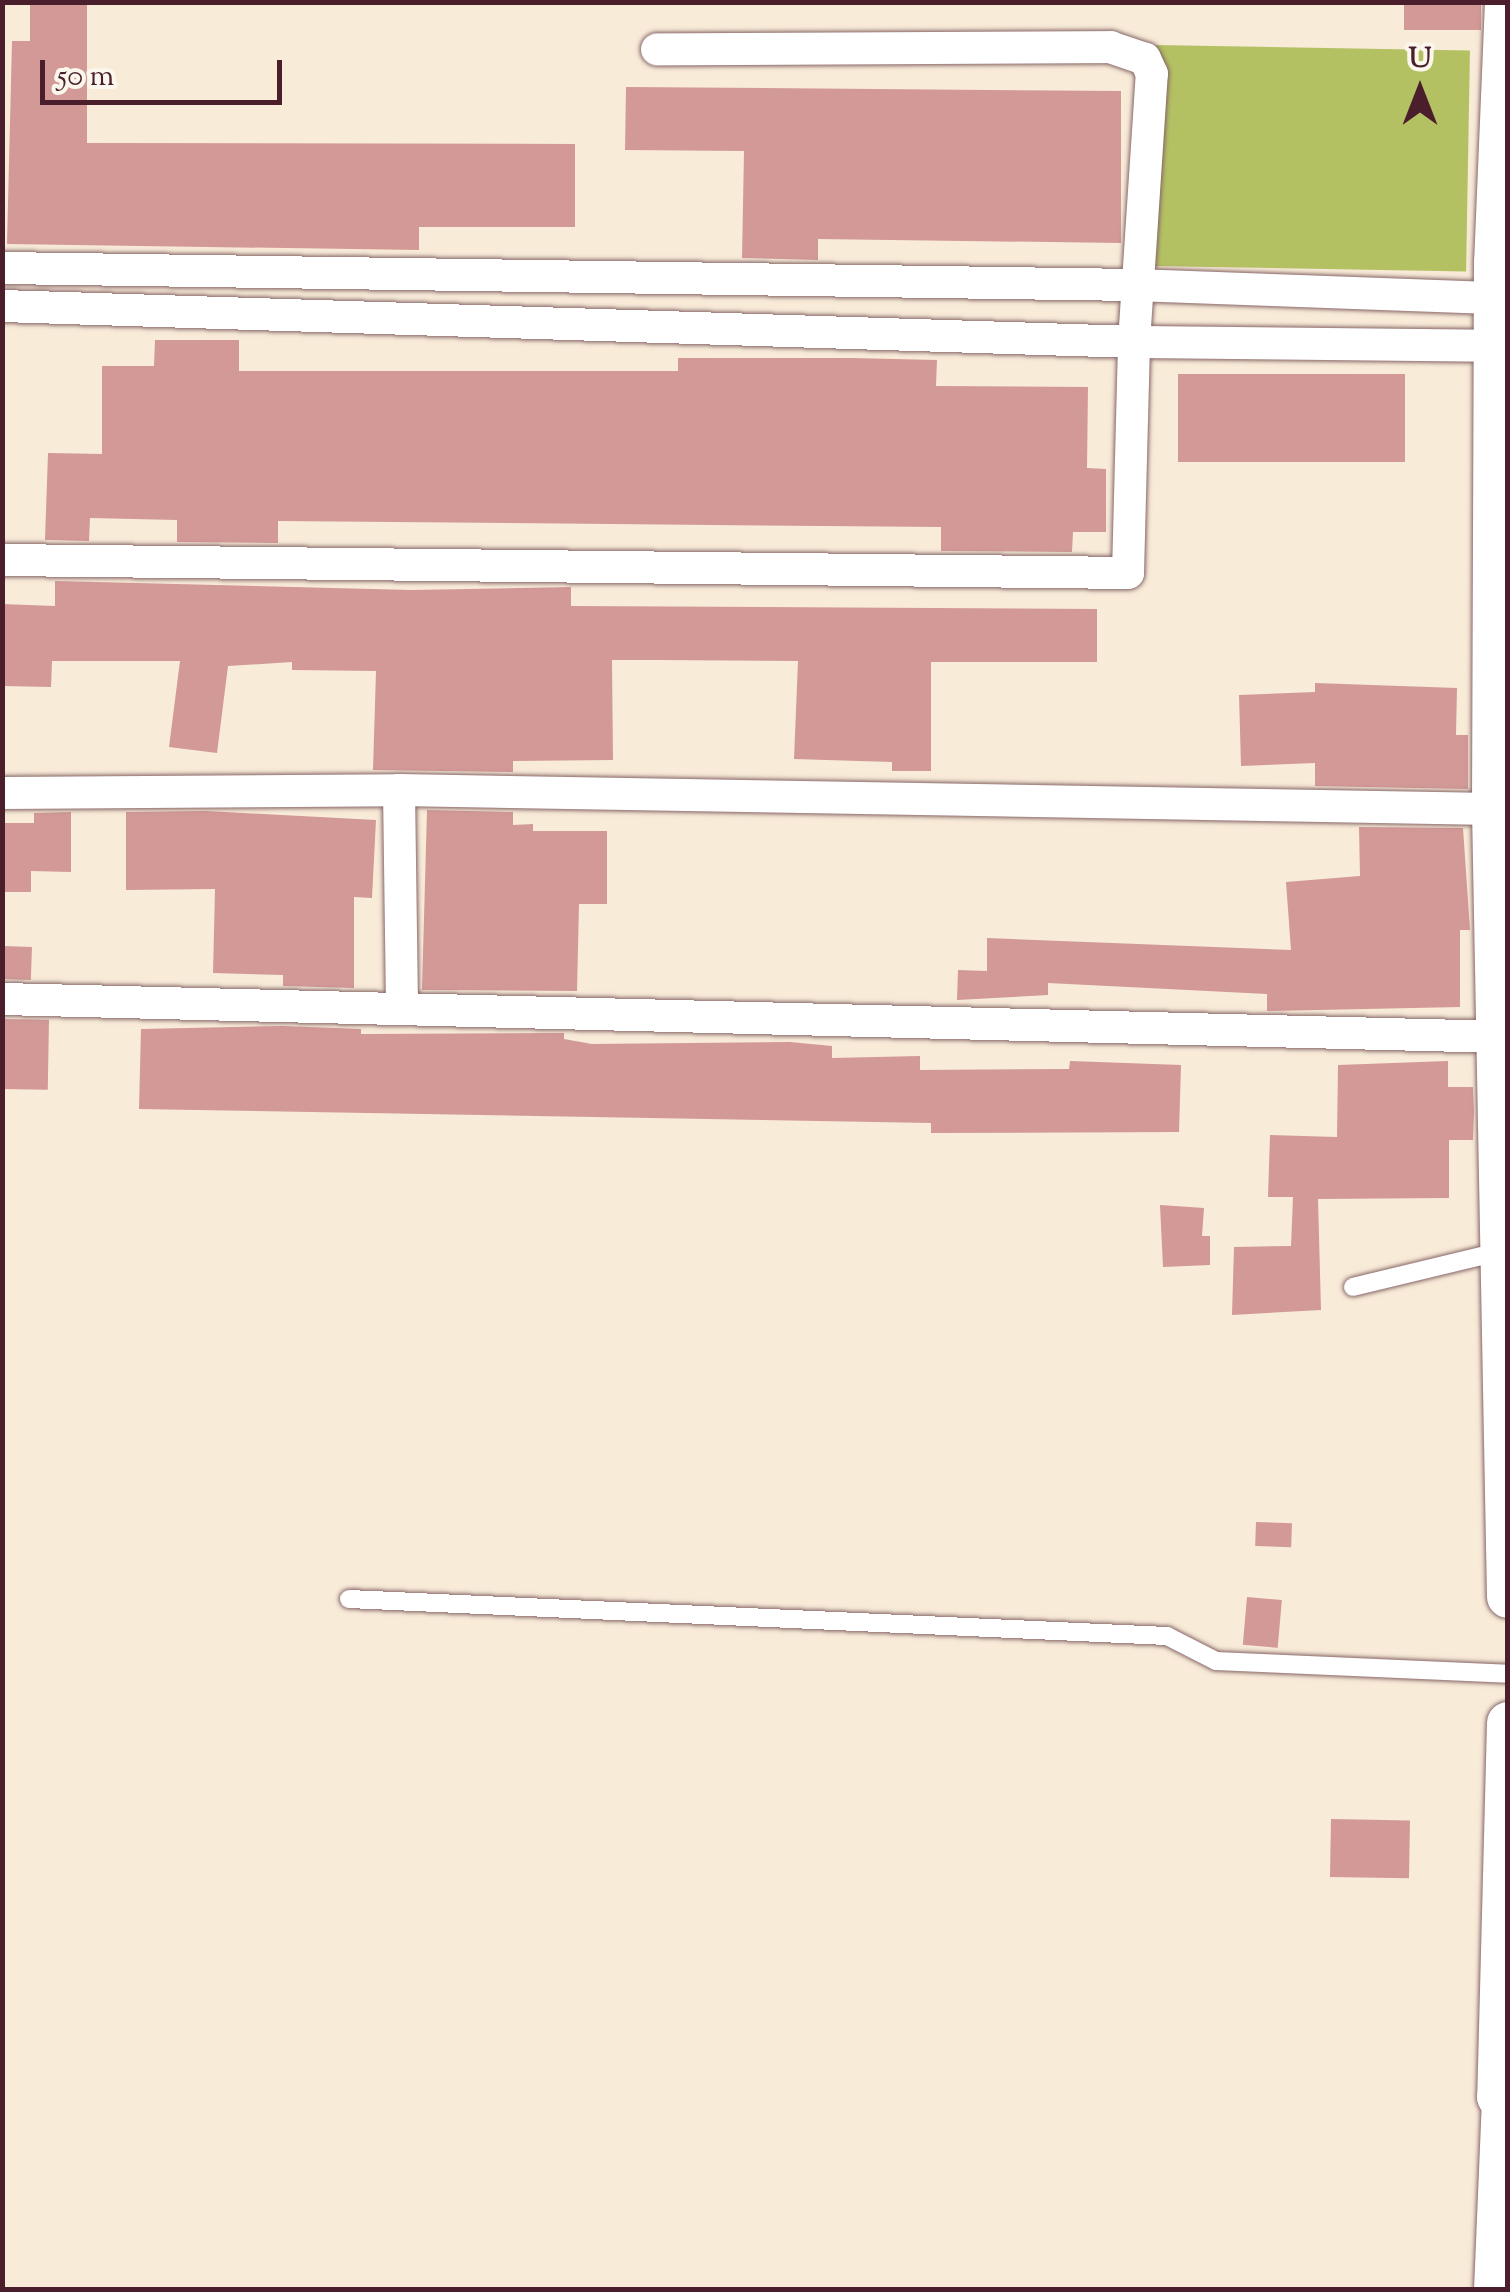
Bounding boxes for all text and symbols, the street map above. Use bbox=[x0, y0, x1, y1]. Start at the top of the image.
scale bar bbox=[45, 40, 288, 102]
north arrow bbox=[1370, 40, 1470, 140]
text: U bbox=[1409, 40, 1431, 80]
text: 50 m bbox=[57, 56, 114, 99]

